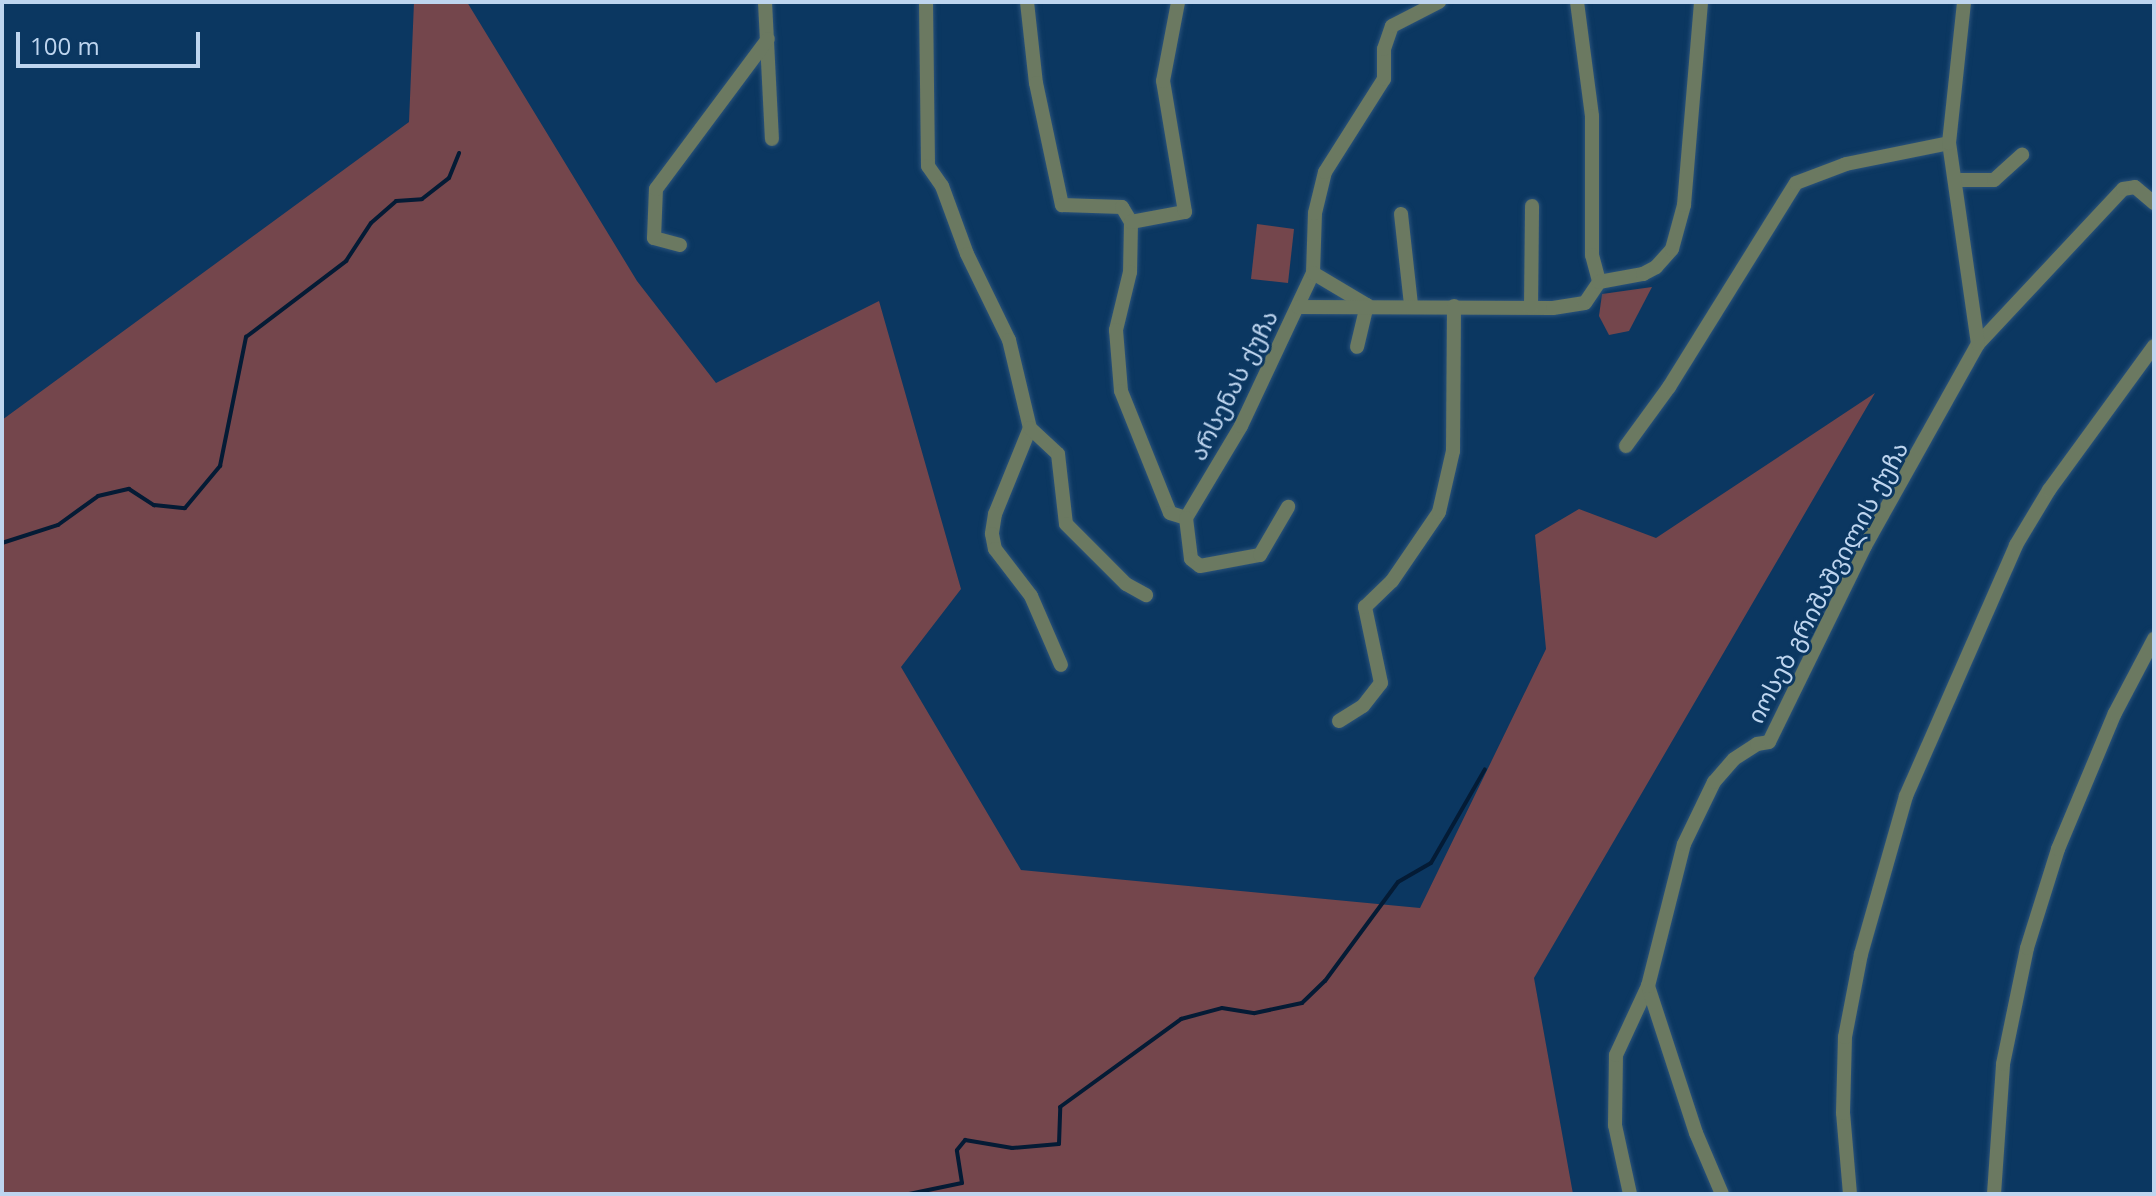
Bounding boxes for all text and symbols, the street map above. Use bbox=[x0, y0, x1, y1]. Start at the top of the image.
scale bar bbox=[20, 16, 204, 66]
text: 100 m bbox=[30, 29, 100, 62]
street label: არსენას ქუჩა bbox=[1183, 305, 1283, 465]
street label: იოსებ გრიშაშვილის ქუჩა bbox=[1740, 436, 1914, 728]

